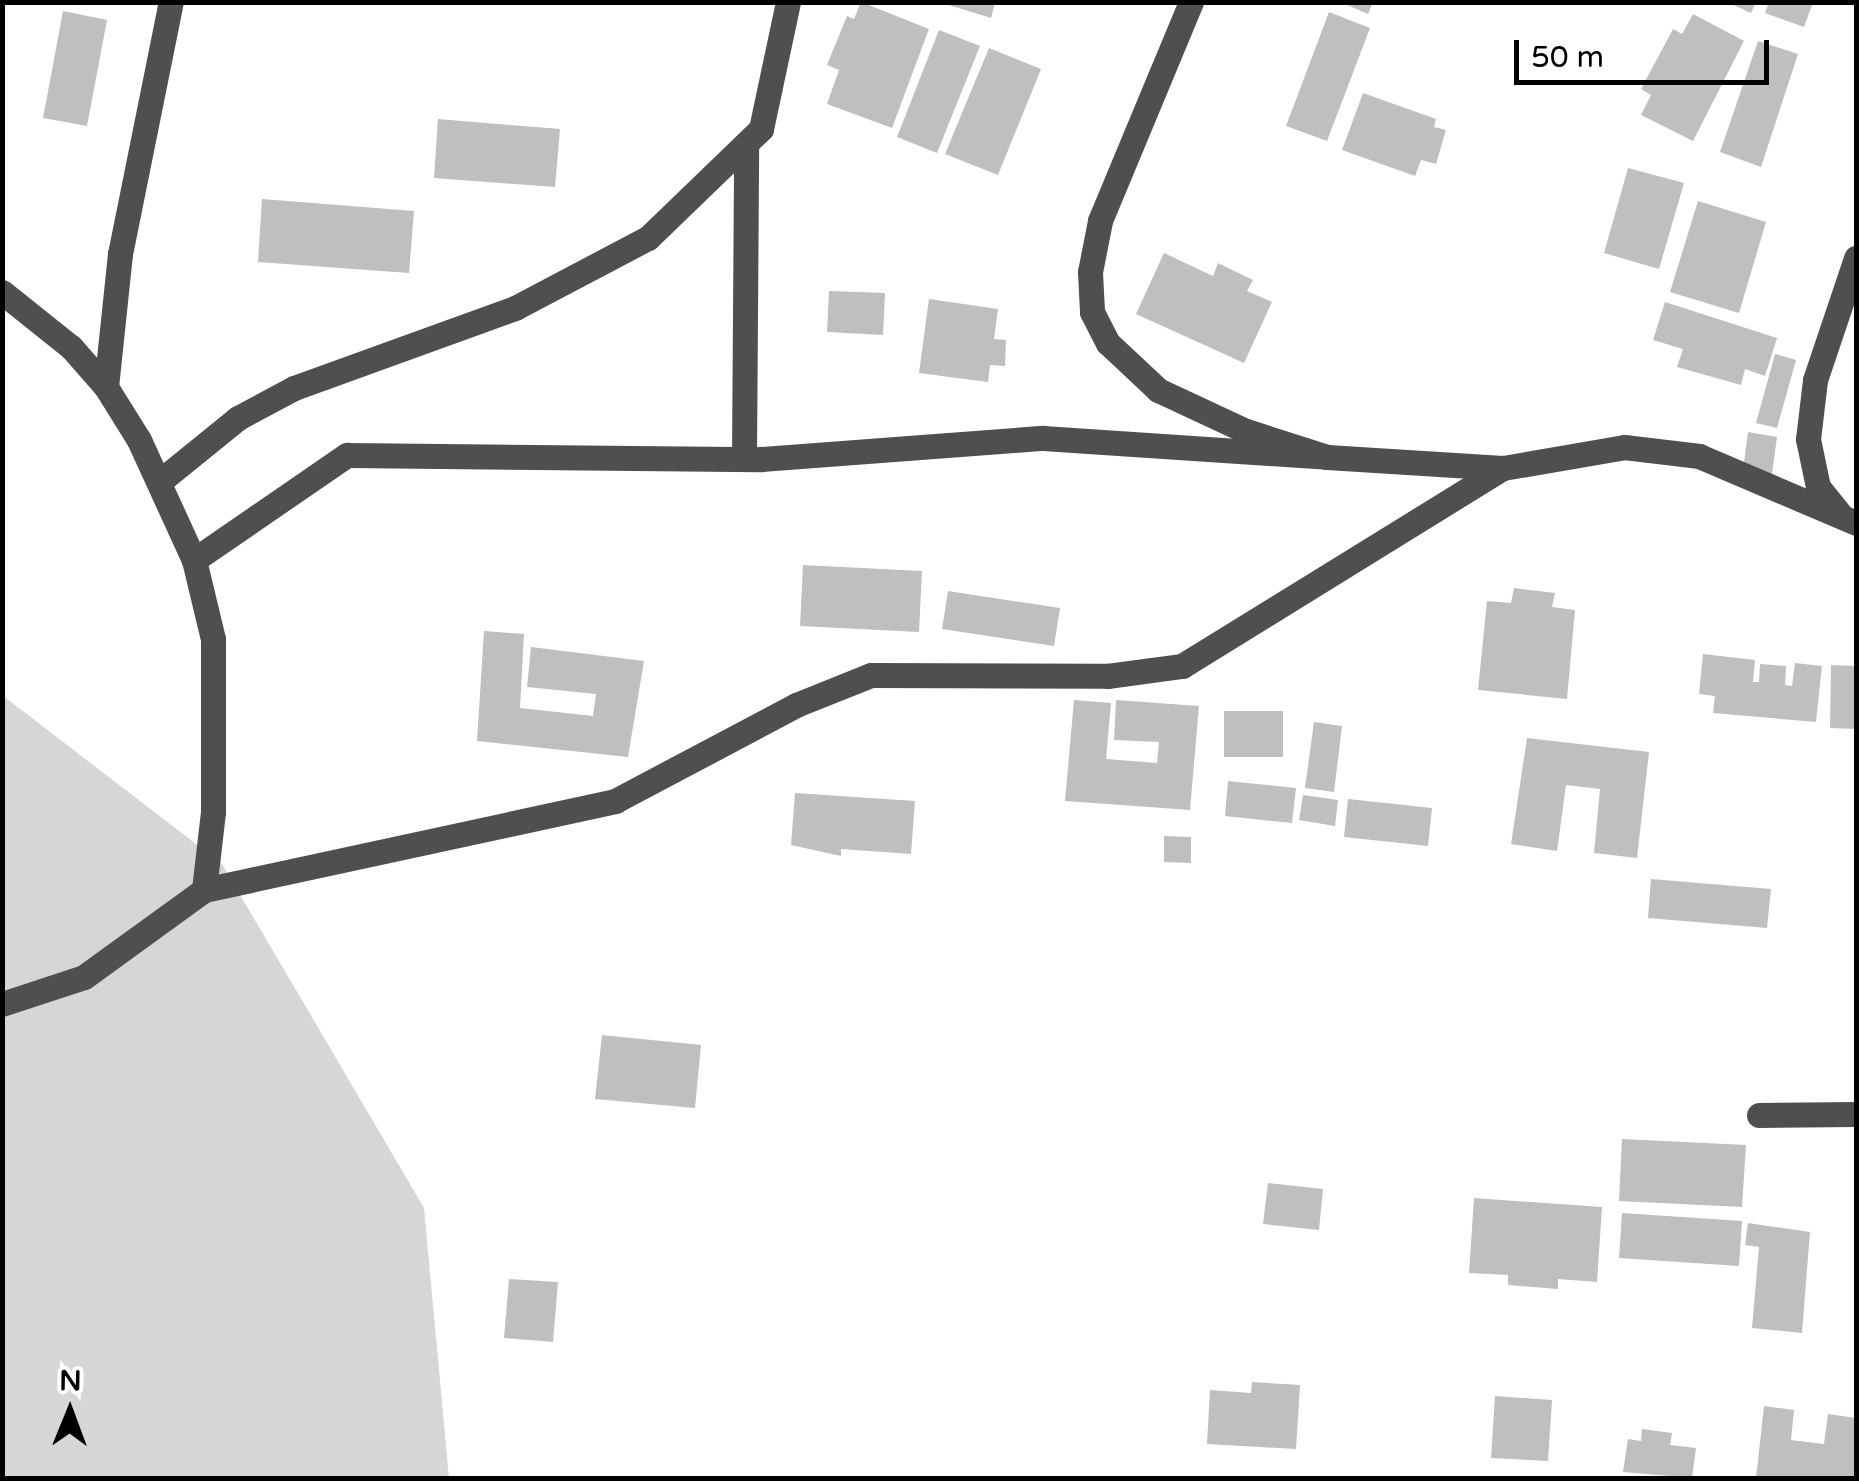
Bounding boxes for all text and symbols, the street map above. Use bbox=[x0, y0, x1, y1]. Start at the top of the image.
scale bar bbox=[1519, 20, 1774, 82]
text: 50 m bbox=[1531, 39, 1604, 76]
north arrow bbox=[20, 1361, 120, 1461]
text: N bbox=[59, 1364, 82, 1398]

